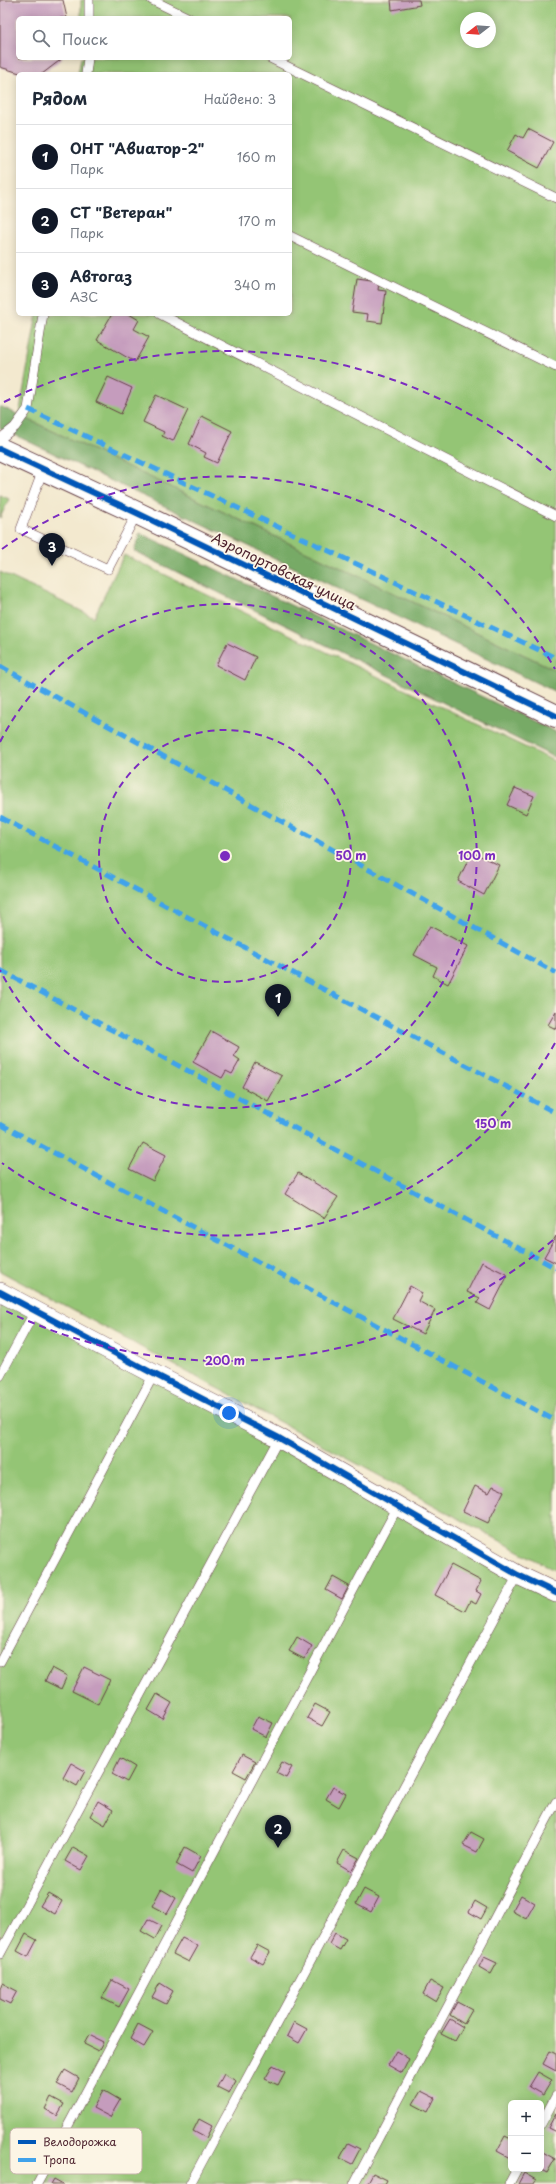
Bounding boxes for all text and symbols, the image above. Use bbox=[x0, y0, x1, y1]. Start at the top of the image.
north arrow bbox=[460, 12, 496, 48]
search box bbox=[16, 16, 292, 60]
icon: search bbox=[30, 27, 52, 49]
text: Поиск bbox=[62, 27, 108, 50]
text: Рядом bbox=[32, 85, 87, 111]
text: Найдено: 3 bbox=[204, 89, 276, 108]
text: ОНТ "Авиатор-2" bbox=[70, 136, 204, 159]
text: 1 bbox=[42, 147, 48, 166]
text: 160 m bbox=[237, 147, 276, 166]
text: Парк bbox=[70, 159, 104, 178]
text: СТ "Ветеран" bbox=[70, 200, 172, 223]
text: 2 bbox=[40, 211, 50, 230]
text: 170 m bbox=[238, 211, 276, 230]
text: Парк bbox=[70, 223, 104, 242]
text: Автогаз bbox=[70, 264, 132, 287]
text: 3 bbox=[41, 275, 49, 294]
text: 340 m bbox=[233, 275, 276, 294]
text: АЗС bbox=[70, 287, 98, 306]
street label: Аэропортовская улица bbox=[208, 527, 360, 615]
pin: 3 bbox=[39, 533, 65, 566]
text: 50 m bbox=[335, 846, 367, 864]
text: 100 m bbox=[458, 846, 496, 864]
centre of rings bbox=[218, 849, 232, 863]
pin: 1 bbox=[265, 984, 291, 1017]
text: 150 m bbox=[475, 1114, 511, 1132]
text: 200 m bbox=[205, 1351, 245, 1369]
your location bbox=[219, 1403, 239, 1423]
pin: 2 bbox=[265, 1815, 291, 1848]
map controls bbox=[508, 2100, 544, 2172]
button: + bbox=[508, 2100, 544, 2136]
legend bbox=[10, 2128, 142, 2174]
text: Велодорожка bbox=[43, 2133, 116, 2150]
button: − bbox=[508, 2136, 544, 2172]
text: Тропа bbox=[43, 2151, 76, 2168]

